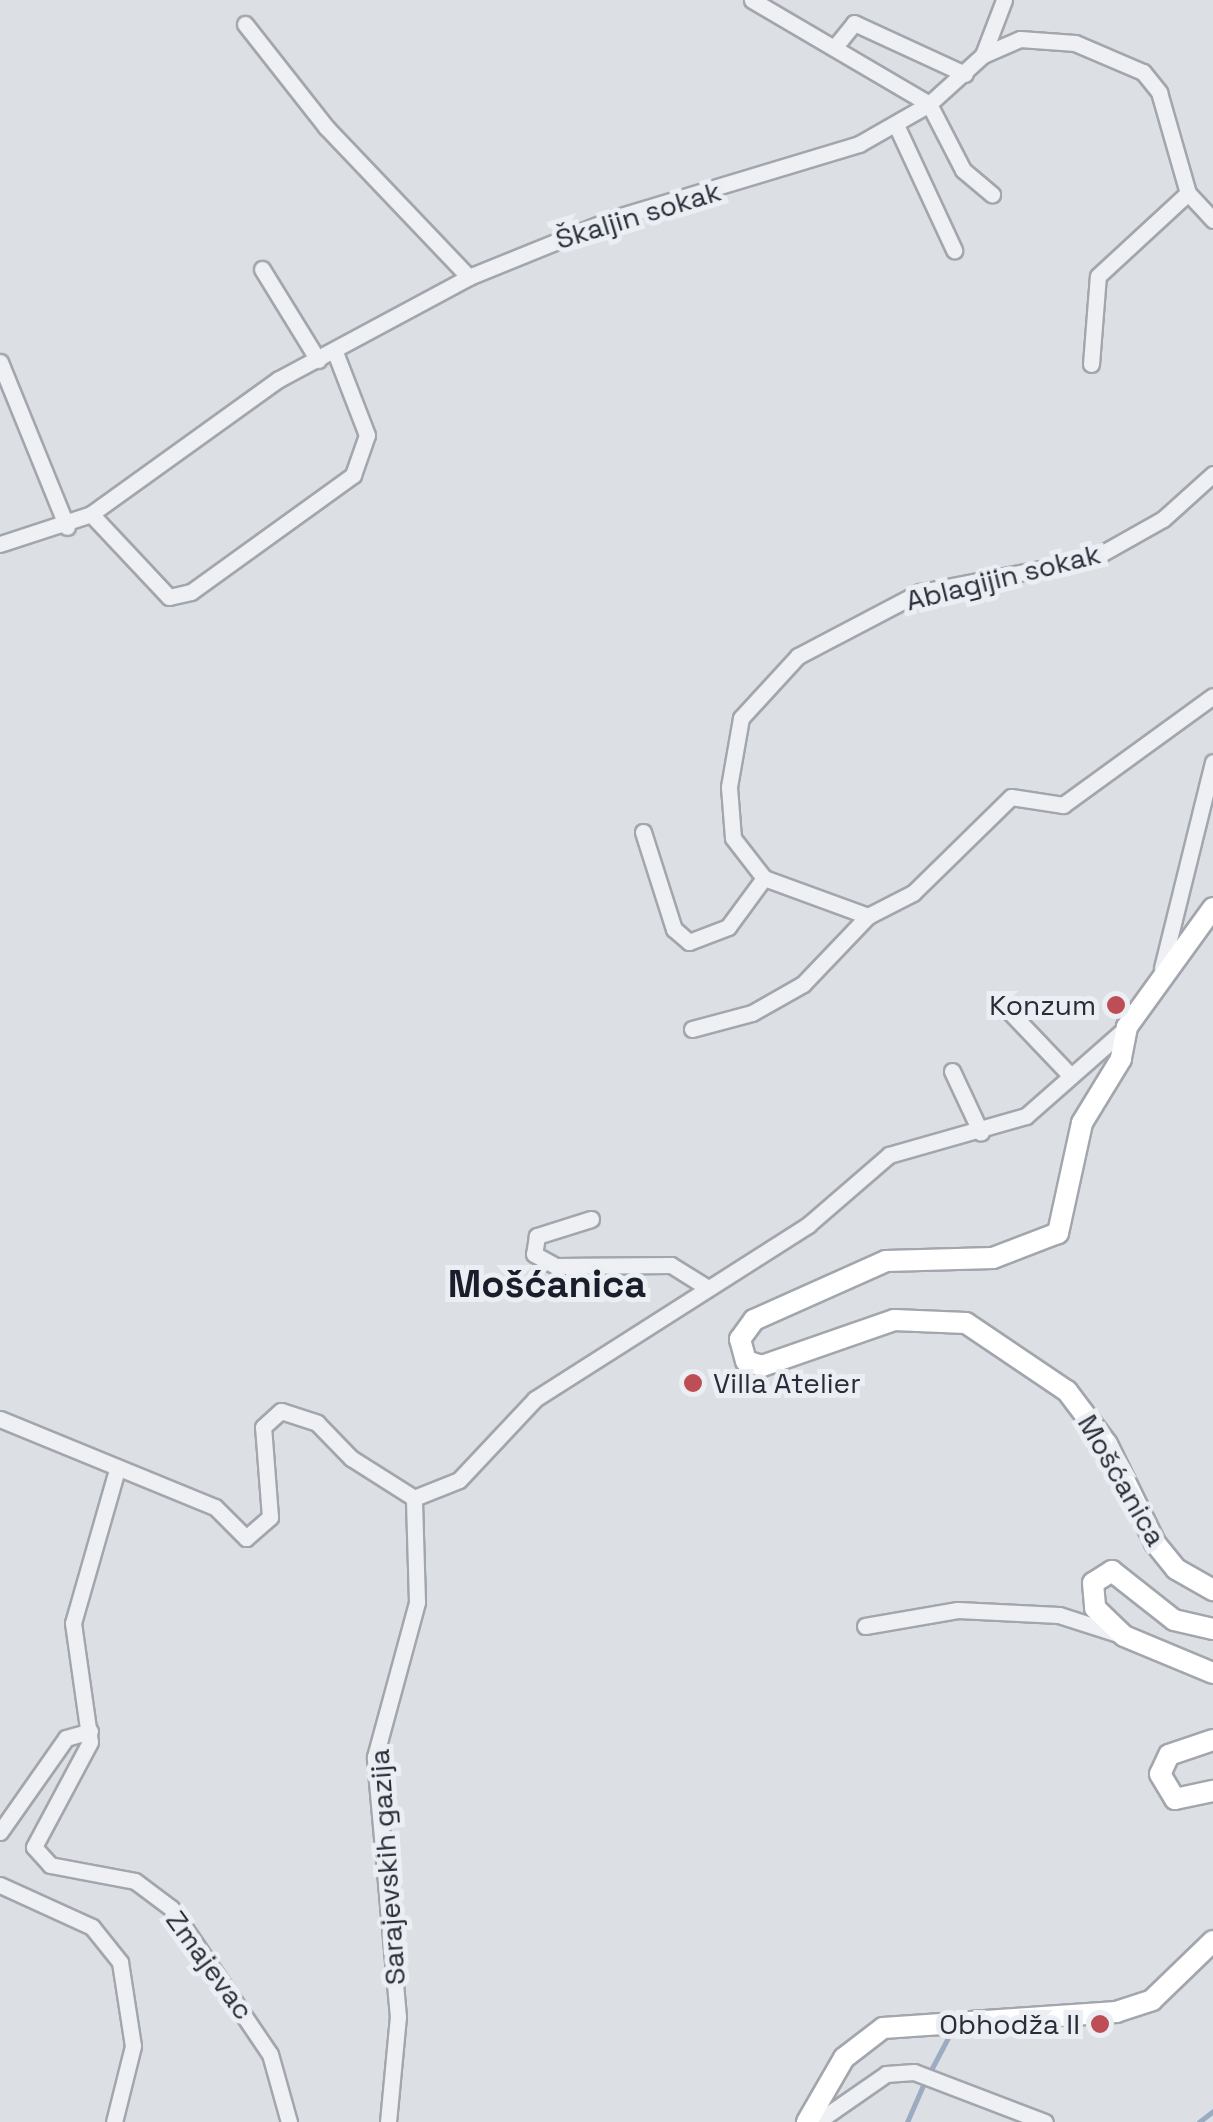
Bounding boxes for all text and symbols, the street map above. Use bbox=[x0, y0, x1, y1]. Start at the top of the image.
street label: Škaljin sokak bbox=[551, 174, 725, 256]
street label: Ablagijin sokak bbox=[902, 537, 1104, 617]
place label: Konzum bbox=[989, 988, 1096, 1022]
marker: Konzum bbox=[1105, 994, 1127, 1016]
district label: Mošćanica bbox=[448, 1262, 646, 1308]
place label: Villa Atelier bbox=[713, 1366, 861, 1400]
marker: Villa Atelier bbox=[682, 1372, 704, 1394]
street label: Mošćanica bbox=[1071, 1408, 1173, 1552]
street label: Sarajevskih gazija bbox=[362, 1748, 412, 1986]
street label: Zmajevac bbox=[159, 1904, 261, 2026]
place label: Obhodža II bbox=[939, 2007, 1080, 2041]
marker: Obhodža II bbox=[1089, 2013, 1111, 2035]

